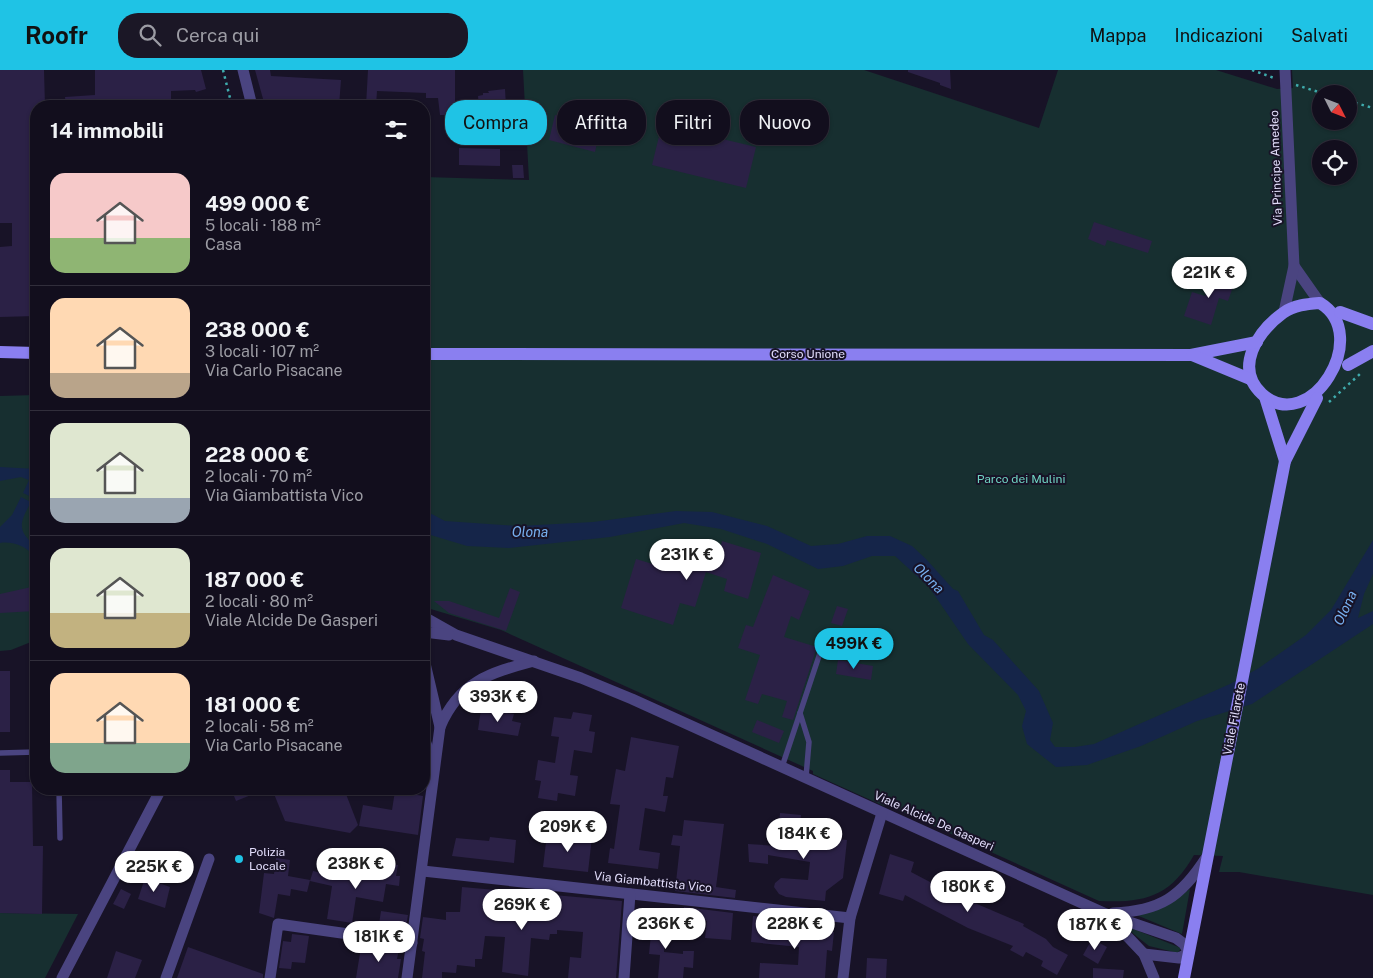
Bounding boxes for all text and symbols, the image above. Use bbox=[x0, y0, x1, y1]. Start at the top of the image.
search box bbox=[118, 13, 468, 58]
text: Roofr bbox=[25, 21, 88, 49]
icon: search bbox=[136, 21, 164, 49]
text: Cerca qui bbox=[176, 24, 259, 46]
text: Mappa bbox=[1089, 25, 1147, 46]
text: Indicazioni bbox=[1175, 25, 1263, 46]
text: Salvati bbox=[1291, 25, 1348, 46]
north arrow bbox=[1312, 85, 1358, 130]
map controls bbox=[1312, 85, 1357, 185]
chip: Compra bbox=[445, 100, 547, 145]
chip: Affitta bbox=[557, 100, 646, 145]
chip: Filtri bbox=[656, 100, 730, 145]
chip: Nuovo bbox=[740, 100, 829, 145]
street label: Via Principe Amedeo bbox=[1267, 110, 1285, 226]
icon: filters bbox=[382, 116, 410, 144]
text: 14 immobili bbox=[50, 118, 164, 143]
button: locate bbox=[1312, 140, 1357, 185]
text: 499 000 € bbox=[205, 191, 310, 216]
icon: home bbox=[90, 193, 150, 253]
text: 5 locali · 188 m² bbox=[205, 216, 321, 235]
text: Casa bbox=[205, 235, 242, 254]
pin: 221K € bbox=[1168, 256, 1250, 299]
text: 221K € bbox=[1183, 263, 1235, 282]
text: 238 000 € bbox=[205, 317, 310, 342]
icon: home bbox=[90, 318, 150, 378]
text: 3 locali · 107 m² bbox=[205, 342, 319, 361]
street label: Corso Unione bbox=[771, 347, 845, 361]
text: Via Carlo Pisacane bbox=[205, 361, 343, 380]
text: 228 000 € bbox=[205, 442, 309, 467]
icon: home bbox=[90, 443, 150, 503]
text: 2 locali · 70 m² bbox=[205, 467, 312, 486]
park label: Parco dei Mulini bbox=[977, 472, 1065, 486]
text: Via Giambattista Vico bbox=[205, 486, 363, 505]
water label: Olona bbox=[512, 524, 548, 540]
pin: 231K € bbox=[646, 538, 728, 581]
text: 231K € bbox=[660, 545, 714, 564]
water label: Olona bbox=[910, 559, 948, 597]
text: 187 000 € bbox=[205, 567, 305, 592]
icon: home bbox=[90, 568, 150, 628]
water label: Olona bbox=[1330, 588, 1360, 628]
text: 2 locali · 80 m² bbox=[205, 592, 313, 611]
text: Viale Alcide De Gasperi bbox=[205, 611, 378, 630]
pin: 499K € bbox=[813, 628, 895, 670]
text: 499K € bbox=[825, 634, 883, 653]
pin: 393K € bbox=[457, 680, 539, 723]
street label: Viale Filarete bbox=[1220, 681, 1248, 756]
text: 393K € bbox=[469, 687, 527, 706]
text: 181 000 € bbox=[205, 692, 301, 717]
icon: home bbox=[90, 693, 150, 753]
text: 2 locali · 58 m² bbox=[205, 717, 314, 736]
text: Via Carlo Pisacane bbox=[205, 736, 343, 755]
street label: Viale Alcide De Gasperi bbox=[872, 788, 996, 854]
pin: 209K € bbox=[527, 810, 609, 853]
text: 209K € bbox=[540, 817, 596, 836]
pin: 184K € bbox=[763, 818, 845, 860]
text: 184K € bbox=[777, 824, 831, 843]
place label: Polizia Locale bbox=[249, 845, 286, 873]
pin: 238K € bbox=[315, 848, 397, 890]
pin: 225K € bbox=[113, 850, 195, 893]
marker: Polizia Locale bbox=[233, 853, 245, 865]
text: 238K € bbox=[328, 854, 385, 873]
text: 225K € bbox=[126, 857, 182, 876]
street label: Via Giambattista Vico bbox=[593, 869, 713, 895]
pin: 180K € bbox=[927, 870, 1009, 913]
text: 180K € bbox=[941, 877, 995, 896]
pin: 269K € bbox=[481, 888, 563, 931]
text: 269K € bbox=[494, 895, 550, 914]
pin: 236K € bbox=[625, 908, 707, 950]
pin: 228K € bbox=[754, 908, 836, 950]
pin: 187K € bbox=[1054, 908, 1136, 951]
text: 236K € bbox=[638, 914, 694, 933]
text: 228K € bbox=[767, 914, 823, 933]
text: 187K € bbox=[1069, 915, 1121, 934]
pin: 181K € bbox=[338, 920, 420, 963]
text: 181K € bbox=[354, 927, 404, 946]

